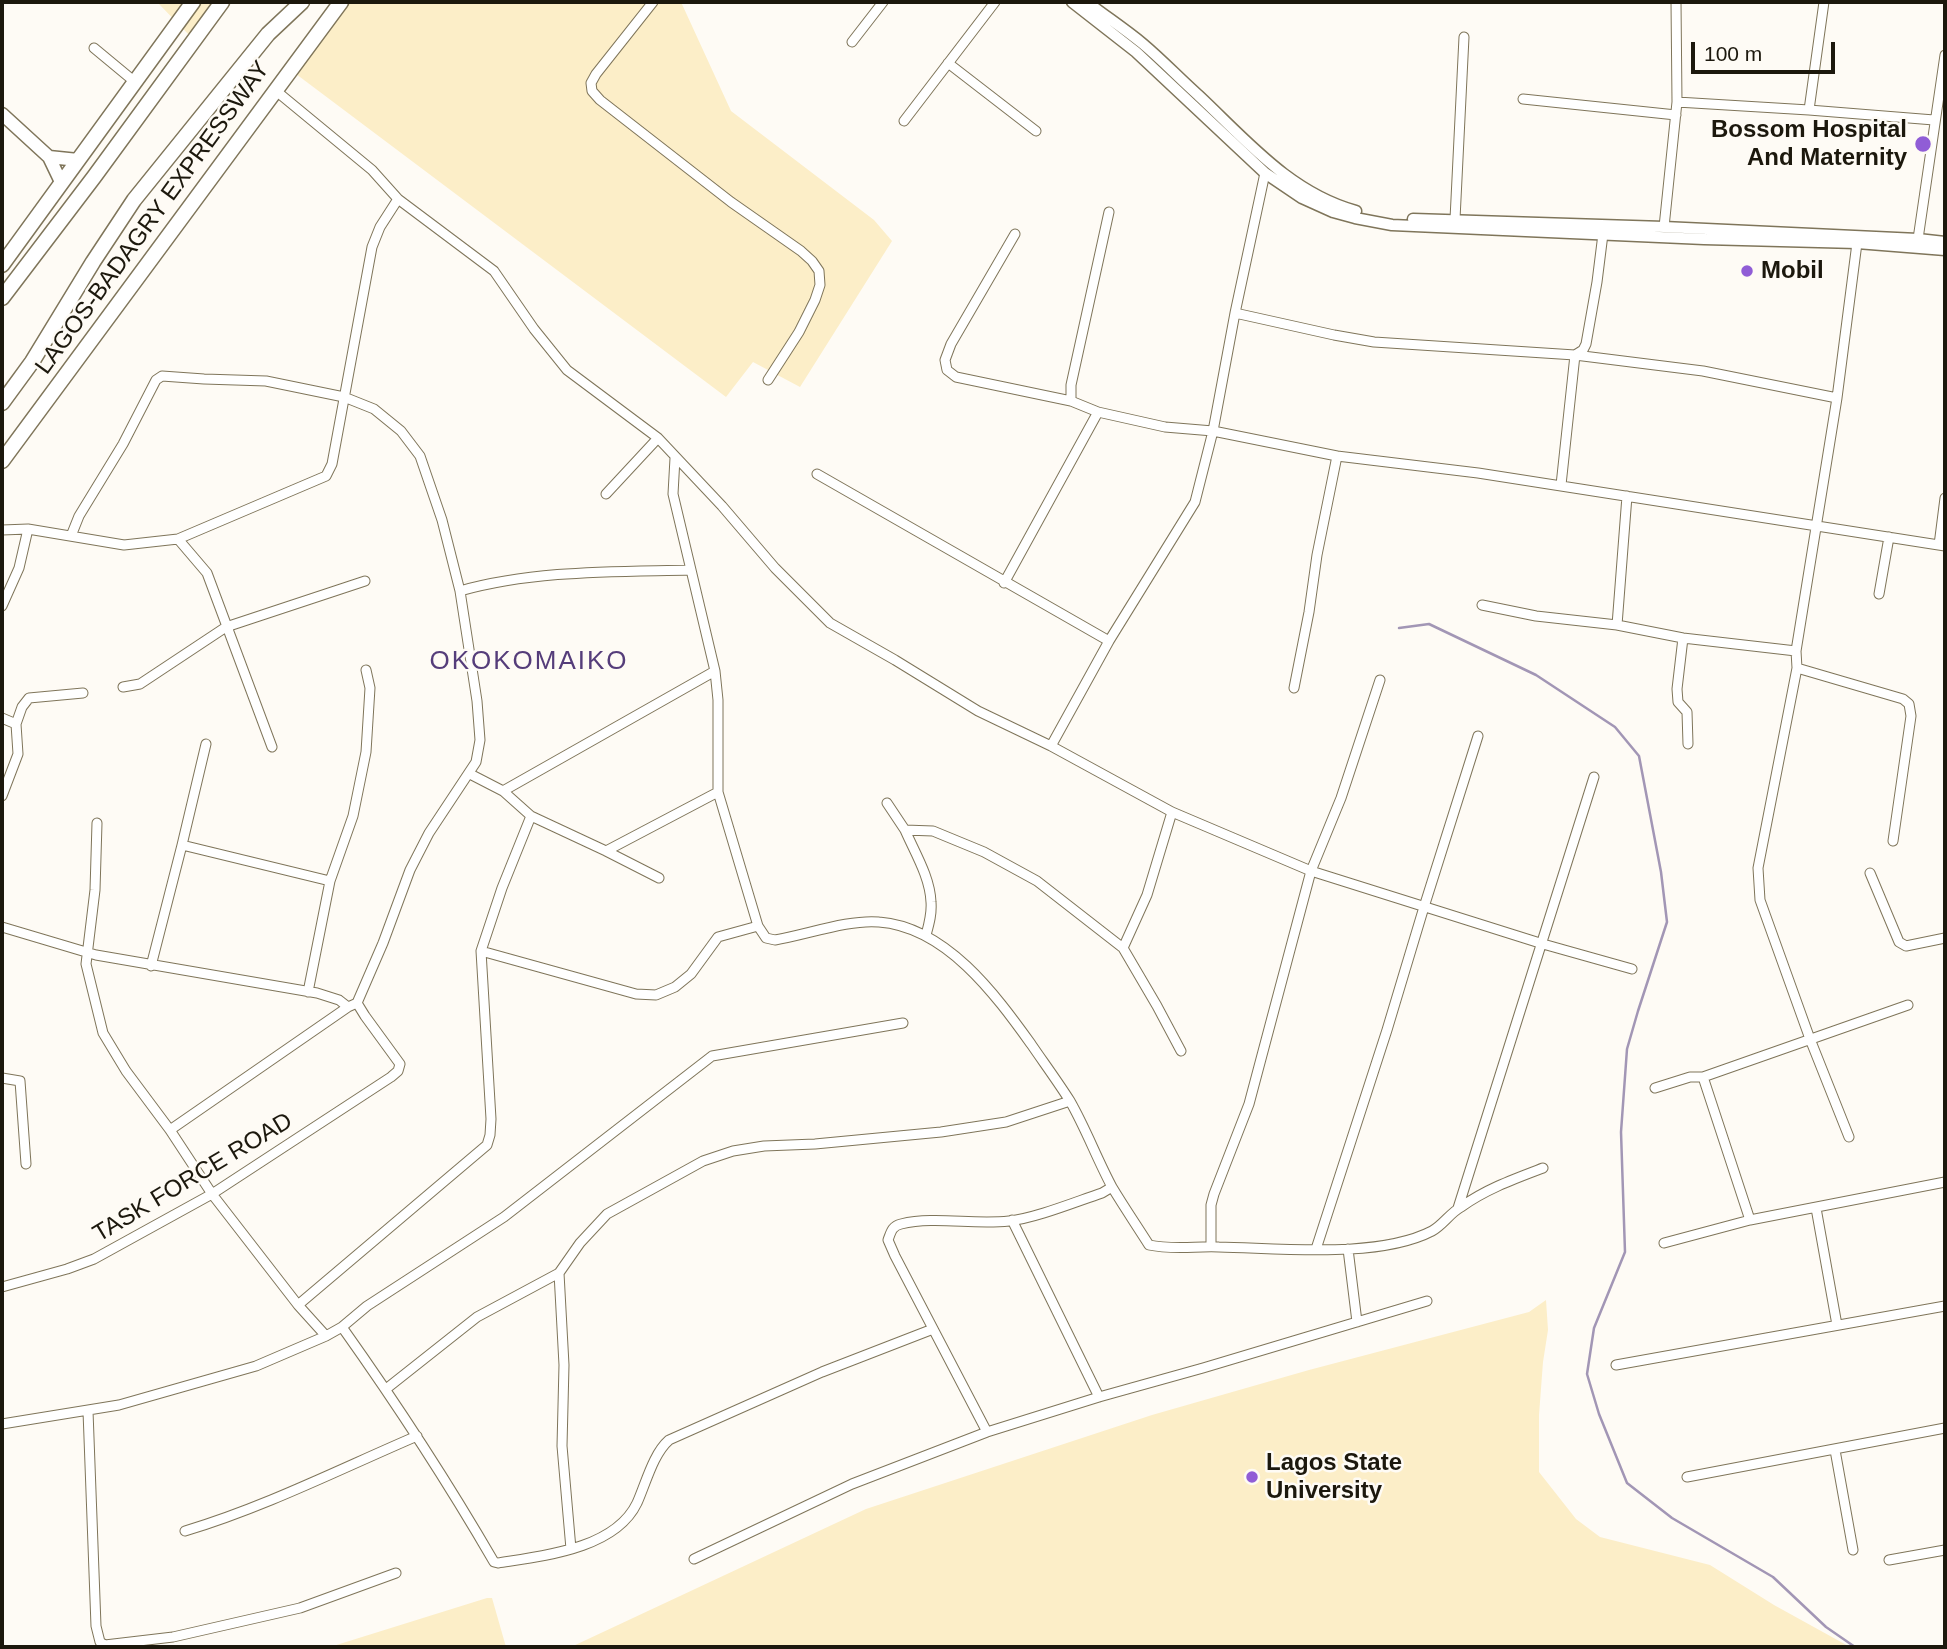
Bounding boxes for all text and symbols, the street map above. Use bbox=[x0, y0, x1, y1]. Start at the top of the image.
scale bar bbox=[1695, 28, 1839, 72]
text: 100 m bbox=[1704, 42, 1762, 65]
street label: LAGOS-BADAGRY EXPRESSWAY bbox=[30, 56, 276, 380]
place label: Bossom Hospital And Maternity bbox=[1711, 116, 1907, 172]
marker: Bossom Hospital And Maternity bbox=[1913, 134, 1933, 154]
place label: Mobil bbox=[1761, 257, 1824, 285]
marker: Mobil bbox=[1739, 263, 1755, 279]
district label: OKOKOMAIKO bbox=[431, 646, 627, 678]
street label: TASK FORCE ROAD bbox=[88, 1107, 298, 1249]
place label: Lagos State University bbox=[1266, 1449, 1402, 1505]
marker: Lagos State University bbox=[1244, 1469, 1260, 1485]

